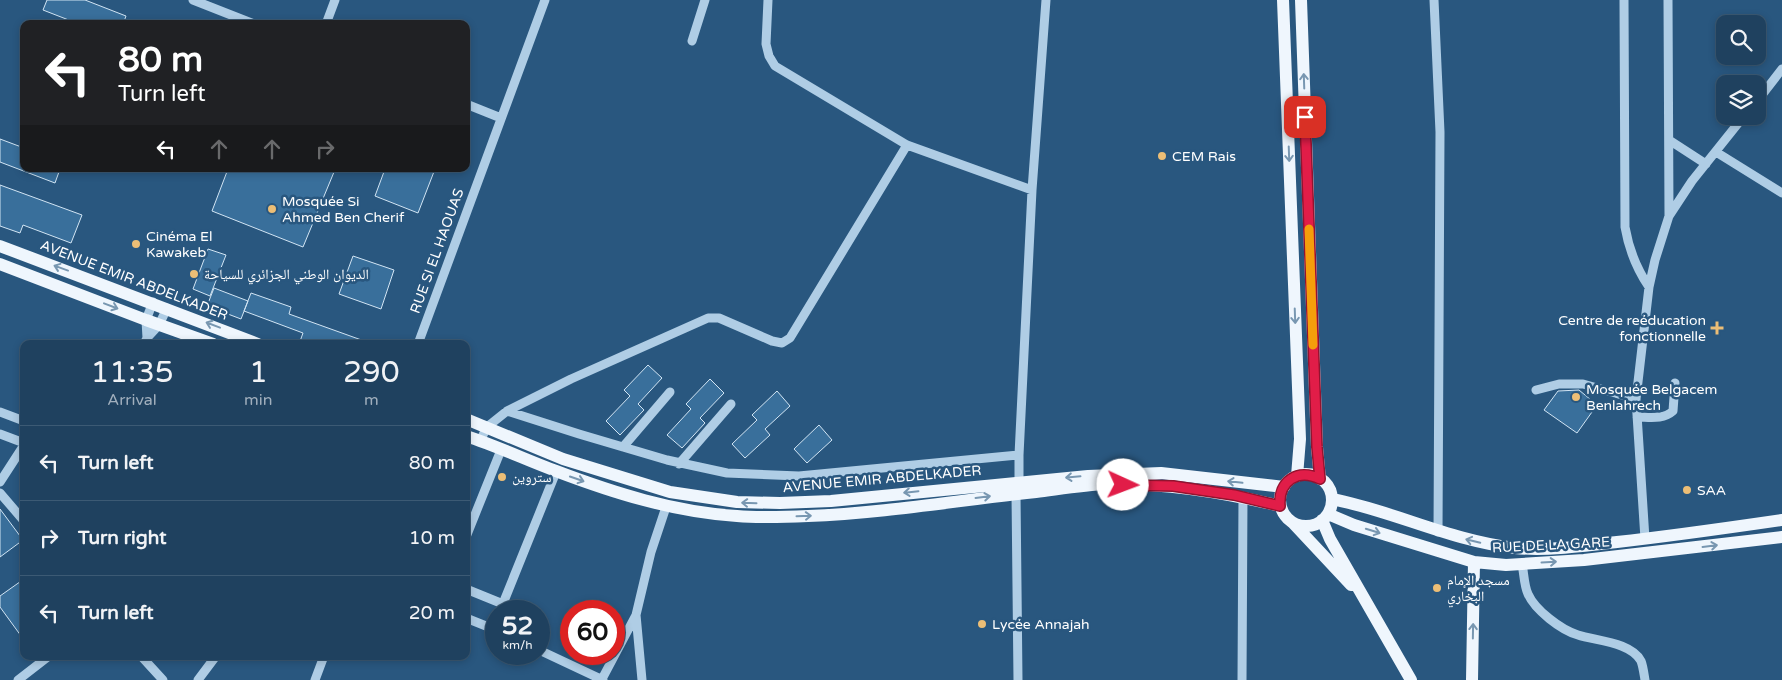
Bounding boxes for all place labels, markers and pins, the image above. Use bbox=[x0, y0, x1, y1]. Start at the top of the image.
pin bbox=[1284, 96, 1326, 138]
place label: CEM Rais bbox=[1172, 148, 1236, 165]
marker: CEM Rais bbox=[1156, 150, 1168, 162]
place label: Mosquée Si Ahmed Ben Cherif bbox=[282, 193, 405, 226]
marker: Mosquée Si Ahmed Ben Cherif bbox=[266, 203, 278, 215]
place label: Cinéma El Kawakeb bbox=[146, 228, 212, 261]
marker: Cinéma El Kawakeb bbox=[130, 238, 142, 250]
place label: الديوان الوطني الجزائري للسياحة bbox=[204, 266, 369, 285]
marker: الديوان الوطني الجزائري للسياحة bbox=[188, 268, 200, 280]
place label: Centre de reéducation fonctionnelle bbox=[1558, 312, 1706, 345]
marker: Centre de reéducation fonctionnelle bbox=[1710, 321, 1724, 335]
place label: Mosquée Belgacem Benlahrech bbox=[1586, 381, 1717, 414]
marker: Mosquée Belgacem Benlahrech bbox=[1570, 391, 1582, 403]
place label: ستروين bbox=[512, 469, 551, 486]
marker: ستروين bbox=[496, 471, 508, 483]
place label: SAA bbox=[1697, 482, 1726, 499]
marker: SAA bbox=[1681, 484, 1693, 496]
place label: مسجد الإمام البخاري bbox=[1447, 572, 1510, 607]
marker: مسجد الإمام البخاري bbox=[1431, 582, 1443, 594]
place label: Lycée Annajah bbox=[992, 616, 1090, 633]
marker: Lycée Annajah bbox=[976, 618, 988, 630]

